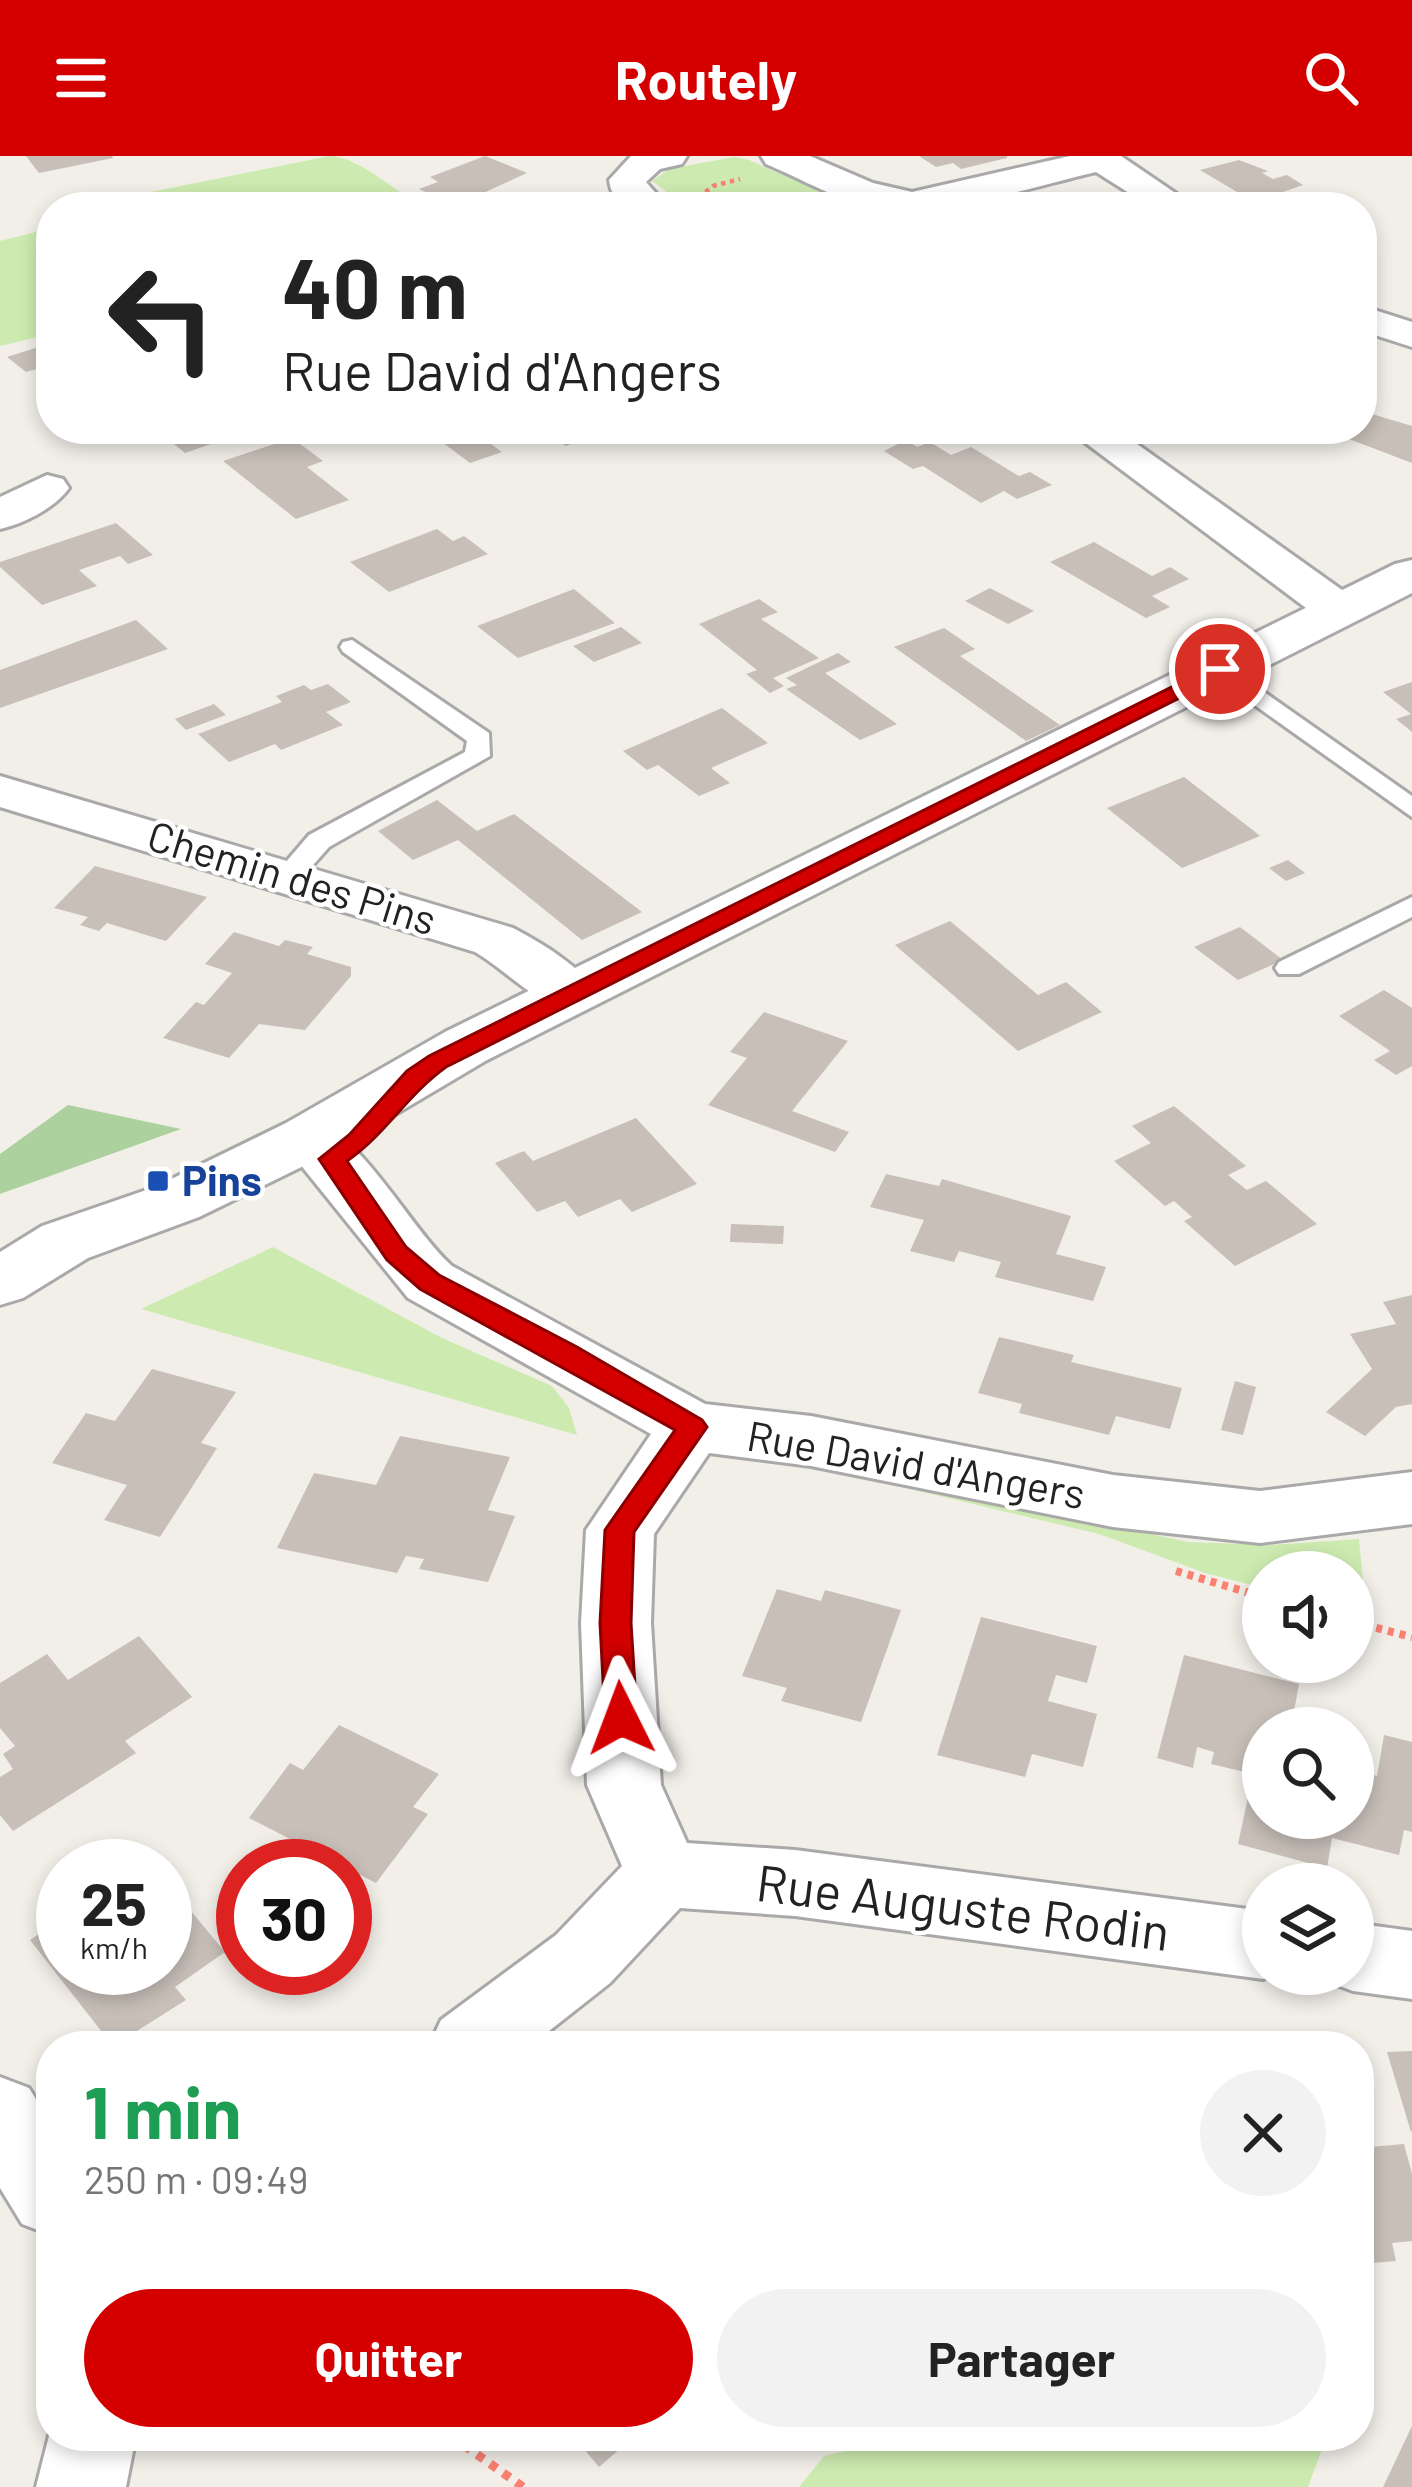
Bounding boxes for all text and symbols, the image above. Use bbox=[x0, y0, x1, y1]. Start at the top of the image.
icon: menu bbox=[48, 45, 114, 111]
icon: search bbox=[1298, 45, 1364, 111]
text: Routely bbox=[615, 46, 797, 111]
text: 40 m bbox=[282, 235, 468, 336]
icon: left bbox=[84, 240, 240, 396]
text: Rue David d'Angers bbox=[282, 337, 722, 402]
pin bbox=[1169, 618, 1271, 720]
icon: arrive bbox=[1187, 636, 1253, 702]
street label: Chemin des Pins bbox=[142, 809, 443, 944]
place label: Pins bbox=[182, 1154, 262, 1204]
marker: Pins bbox=[145, 1168, 171, 1194]
street label: Rue David d'Angers bbox=[743, 1409, 1089, 1518]
map controls bbox=[1242, 1551, 1374, 1995]
button: sound bbox=[1242, 1551, 1374, 1683]
position arrow bbox=[558, 1655, 684, 1781]
button: search bbox=[1242, 1707, 1374, 1839]
speed limit sign: 30 bbox=[216, 1839, 372, 1995]
street label: Rue Auguste Rodin bbox=[753, 1850, 1173, 1961]
button: layers bbox=[1242, 1863, 1374, 1995]
text: 25 bbox=[81, 1866, 147, 1938]
text: km/h bbox=[80, 1929, 148, 1965]
text: 1 min bbox=[84, 2067, 242, 2153]
button: close bbox=[1200, 2070, 1326, 2196]
text: 250 m · 09:49 bbox=[84, 2155, 308, 2202]
button: Quitter bbox=[84, 2289, 693, 2427]
button: Partager bbox=[717, 2289, 1326, 2427]

